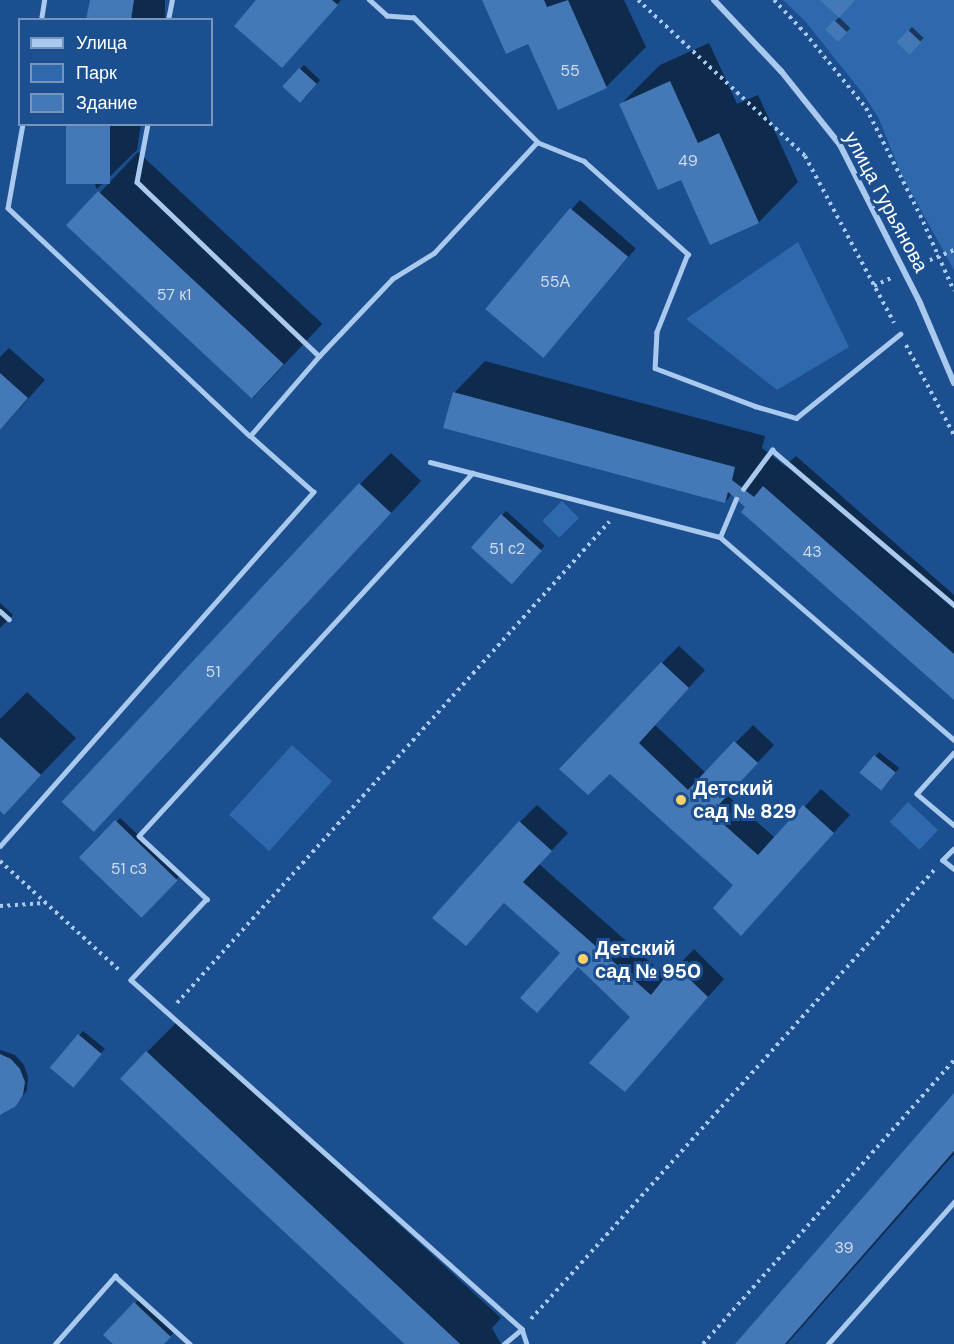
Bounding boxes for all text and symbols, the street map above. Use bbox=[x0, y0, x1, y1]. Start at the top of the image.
legend bbox=[18, 18, 213, 126]
text: Улица bbox=[76, 31, 127, 55]
text: Парк bbox=[76, 61, 117, 85]
house number: 55 bbox=[560, 61, 580, 81]
text: Здание bbox=[76, 91, 137, 115]
street label: улица Гурьянова bbox=[839, 128, 933, 276]
house number: 49 bbox=[678, 151, 698, 171]
house number: 55А bbox=[540, 272, 570, 292]
house number: 57 к1 bbox=[157, 285, 191, 305]
house number: 51 с2 bbox=[489, 539, 525, 559]
house number: 43 bbox=[802, 542, 822, 562]
house number: 51 bbox=[206, 662, 220, 682]
place label: Детский сад № 829 bbox=[693, 777, 797, 824]
marker: Детский сад № 829 bbox=[674, 793, 688, 807]
house number: 51 с3 bbox=[111, 859, 147, 879]
place label: Детский сад № 950 bbox=[595, 936, 701, 983]
marker: Детский сад № 950 bbox=[576, 952, 590, 966]
house number: 39 bbox=[834, 1238, 854, 1258]

